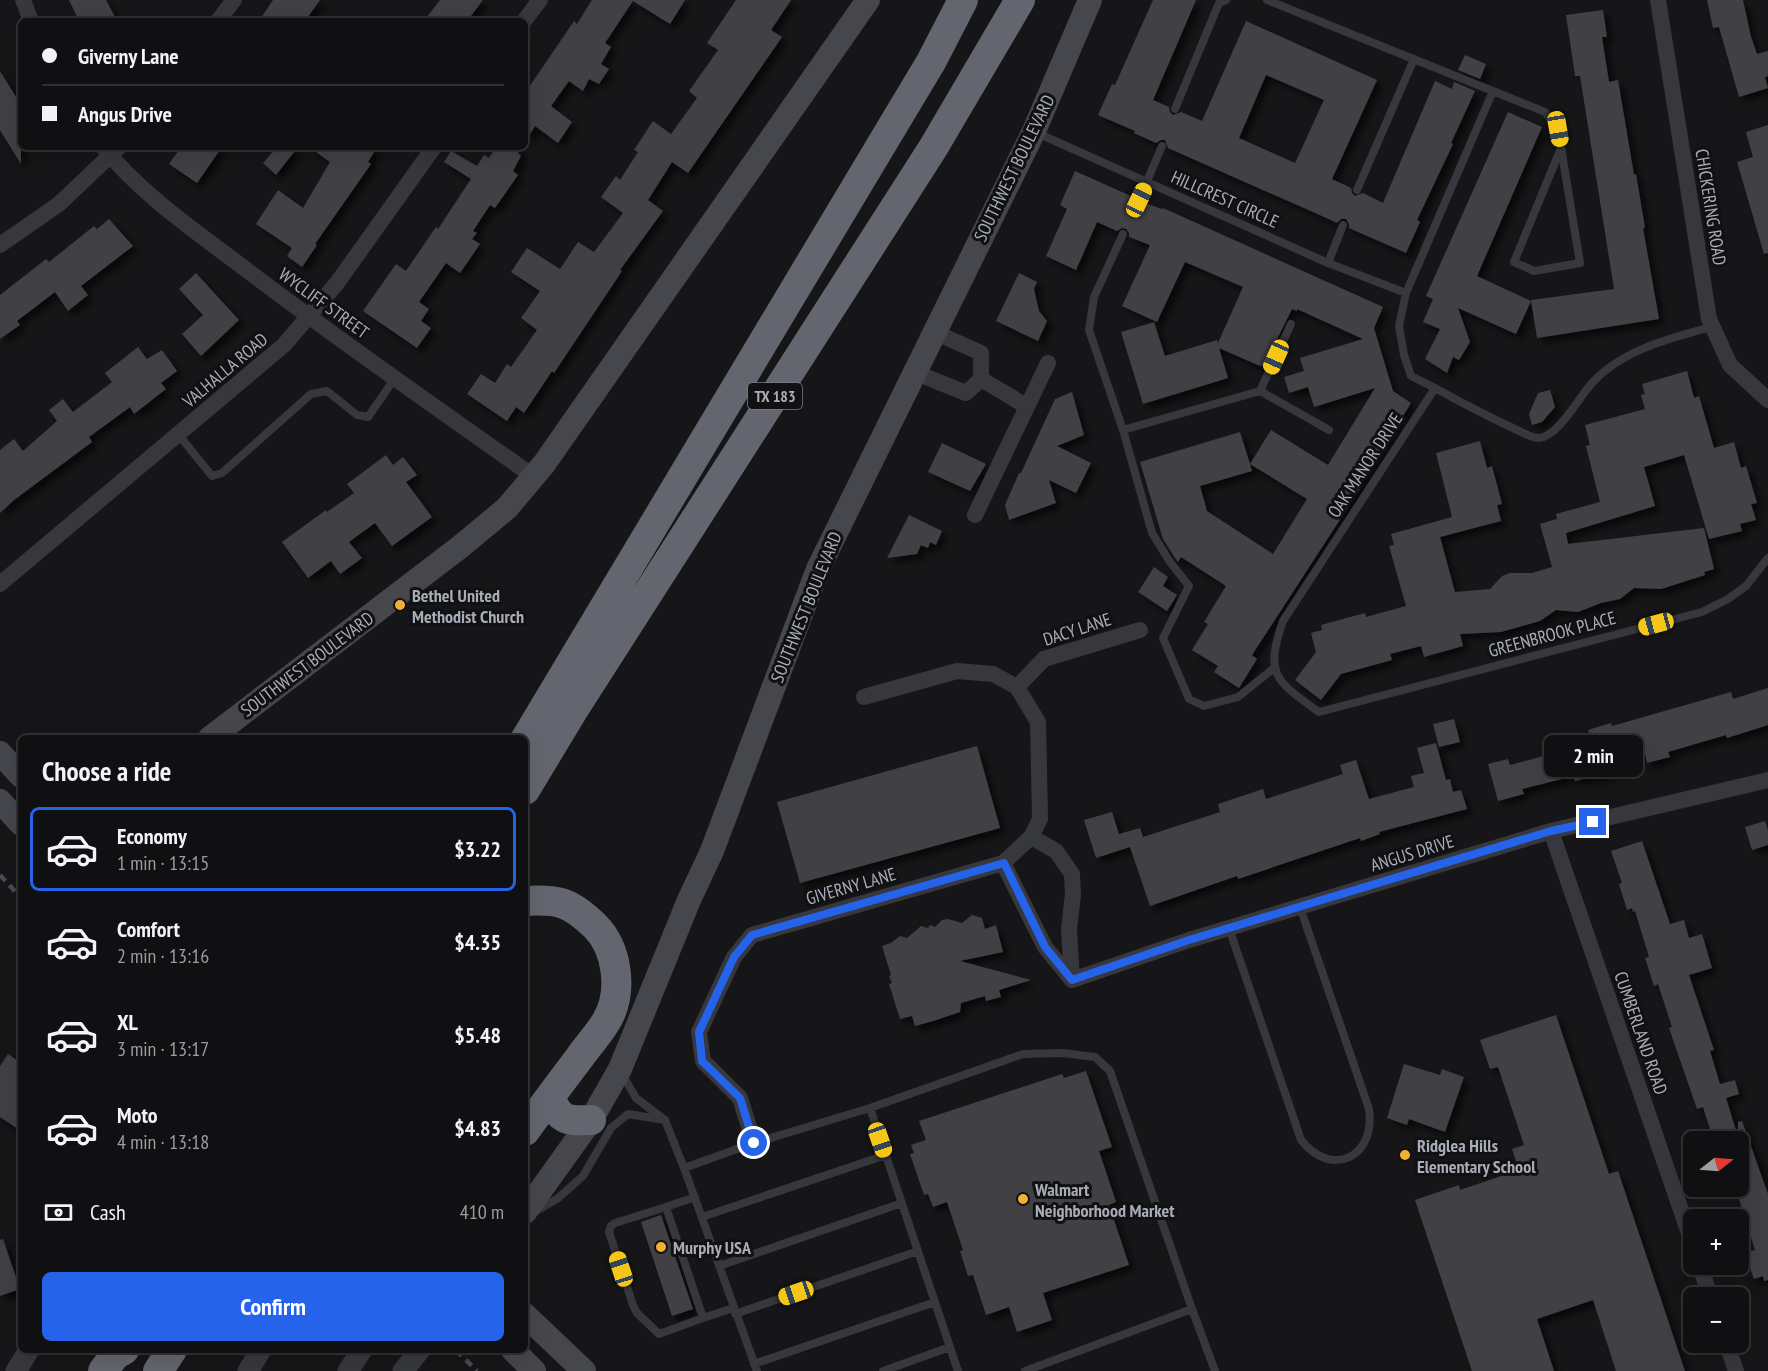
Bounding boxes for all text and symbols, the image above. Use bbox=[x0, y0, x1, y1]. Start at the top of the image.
text: Giverny Lane bbox=[78, 42, 179, 70]
street label: SOUTHWEST BOULEVARD bbox=[968, 91, 1060, 245]
text: Angus Drive bbox=[78, 100, 172, 128]
car bbox=[1546, 110, 1570, 148]
street label: CHICKERING ROAD bbox=[1690, 147, 1732, 267]
street label: HILLCREST CIRCLE bbox=[1168, 165, 1282, 233]
car bbox=[1123, 180, 1155, 220]
street label: WYCLIFF STREET bbox=[274, 263, 374, 343]
street label: VALHALLA ROAD bbox=[177, 328, 272, 413]
car bbox=[1260, 337, 1292, 377]
road number: TX 183 bbox=[748, 383, 802, 409]
street label: OAK MANOR DRIVE bbox=[1323, 408, 1407, 522]
street label: SOUTHWEST BOULEVARD bbox=[765, 528, 847, 686]
place label: Bethel United Methodist Church bbox=[412, 584, 524, 628]
marker: Bethel United Methodist Church bbox=[393, 598, 407, 612]
street label: SOUTHWEST BOULEVARD bbox=[236, 606, 378, 722]
street label: GREENBROOK PLACE bbox=[1486, 606, 1618, 662]
street label: DACY LANE bbox=[1040, 607, 1114, 651]
car bbox=[1636, 611, 1676, 637]
callout: 2 min bbox=[1544, 735, 1642, 777]
text: 2 min bbox=[1573, 743, 1614, 769]
text: Choose a ride bbox=[42, 754, 171, 788]
route end bbox=[1579, 808, 1606, 835]
icon: car bbox=[45, 822, 99, 876]
text: Economy bbox=[117, 822, 187, 850]
street label: ANGUS DRIVE bbox=[1367, 829, 1457, 877]
text: $3.22 bbox=[454, 835, 501, 863]
text: 1 min · 13:15 bbox=[117, 850, 209, 876]
street label: GIVERNY LANE bbox=[803, 862, 899, 910]
icon: car bbox=[45, 915, 99, 969]
text: Comfort bbox=[117, 915, 180, 943]
text: $4.35 bbox=[454, 928, 501, 956]
text: 2 min · 13:16 bbox=[117, 943, 209, 969]
street label: CUMBERLAND ROAD bbox=[1609, 968, 1673, 1098]
icon: car bbox=[45, 1008, 99, 1062]
text: XL bbox=[117, 1008, 138, 1036]
text: $5.48 bbox=[454, 1021, 501, 1049]
text: 3 min · 13:17 bbox=[117, 1036, 209, 1062]
icon: car bbox=[45, 1101, 99, 1155]
text: Moto bbox=[117, 1101, 158, 1129]
text: $4.83 bbox=[454, 1114, 501, 1142]
car bbox=[866, 1120, 894, 1160]
text: 4 min · 13:18 bbox=[117, 1129, 209, 1155]
route start bbox=[740, 1129, 767, 1156]
north arrow bbox=[1683, 1131, 1749, 1197]
map controls bbox=[1683, 1131, 1749, 1353]
place label: Ridglea Hills Elementary School bbox=[1417, 1134, 1536, 1178]
marker: Ridglea Hills Elementary School bbox=[1398, 1148, 1412, 1162]
place label: Walmart Neighborhood Market bbox=[1034, 1178, 1175, 1222]
marker: Walmart Neighborhood Market bbox=[1016, 1192, 1030, 1206]
icon: cash bbox=[42, 1196, 75, 1229]
text: Cash bbox=[90, 1198, 126, 1226]
text: 410 m bbox=[460, 1199, 504, 1225]
button: + bbox=[1683, 1209, 1749, 1275]
place label: Murphy USA bbox=[673, 1236, 752, 1259]
marker: Murphy USA bbox=[654, 1240, 668, 1254]
car bbox=[607, 1249, 635, 1289]
button: Confirm bbox=[42, 1272, 504, 1341]
car bbox=[776, 1279, 816, 1307]
button: − bbox=[1683, 1287, 1749, 1353]

